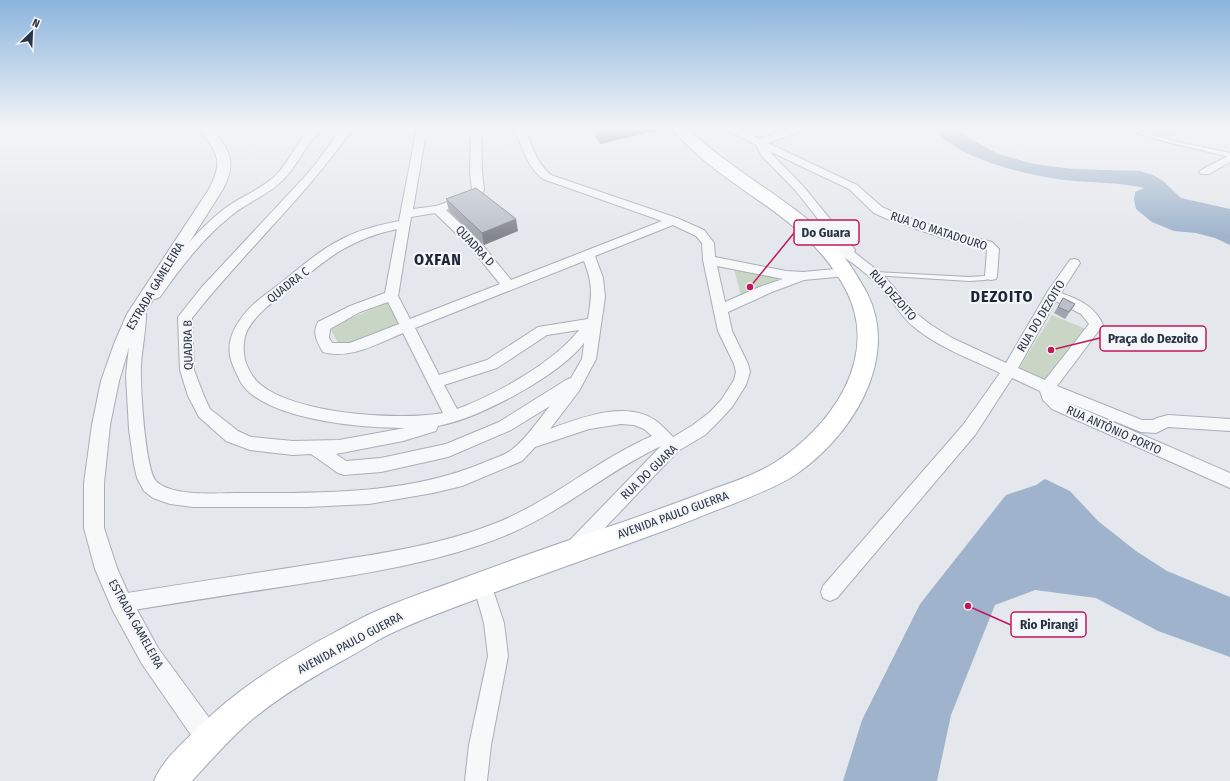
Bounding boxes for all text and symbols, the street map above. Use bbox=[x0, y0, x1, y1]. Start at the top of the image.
north arrow bbox=[12, 12, 52, 52]
text: N bbox=[30, 16, 42, 31]
street label: RUA DO MATADOURO bbox=[889, 209, 989, 253]
callout: Do Guara bbox=[794, 220, 859, 245]
street label: QUADRA D bbox=[453, 223, 497, 269]
text: Do Guara bbox=[801, 225, 851, 240]
street label: ESTRADA GAMELEIRA bbox=[123, 239, 187, 332]
district label: OXFAN bbox=[414, 250, 462, 269]
street label: QUADRA C bbox=[264, 264, 312, 306]
street label: RUA DEZOITO bbox=[866, 267, 920, 323]
street label: RUA DO DEZOITO bbox=[1014, 278, 1068, 354]
district label: DEZOITO bbox=[970, 287, 1034, 306]
street label: QUADRA B bbox=[181, 319, 195, 370]
callout: Praça do Dezoito bbox=[1100, 326, 1206, 351]
text: Praça do Dezoito bbox=[1108, 331, 1198, 347]
street label: RUA ANTÔNIO PORTO bbox=[1064, 402, 1164, 457]
street label: RUA DO GUARA bbox=[618, 441, 681, 502]
street label: AVENIDA PAULO GUERRA bbox=[616, 488, 731, 542]
street label: ESTRADA GAMELEIRA bbox=[106, 577, 167, 672]
street label: AVENIDA PAULO GUERRA bbox=[295, 609, 406, 677]
callout: Rio Pirangi bbox=[1011, 612, 1086, 637]
text: Rio Pirangi bbox=[1020, 617, 1078, 632]

